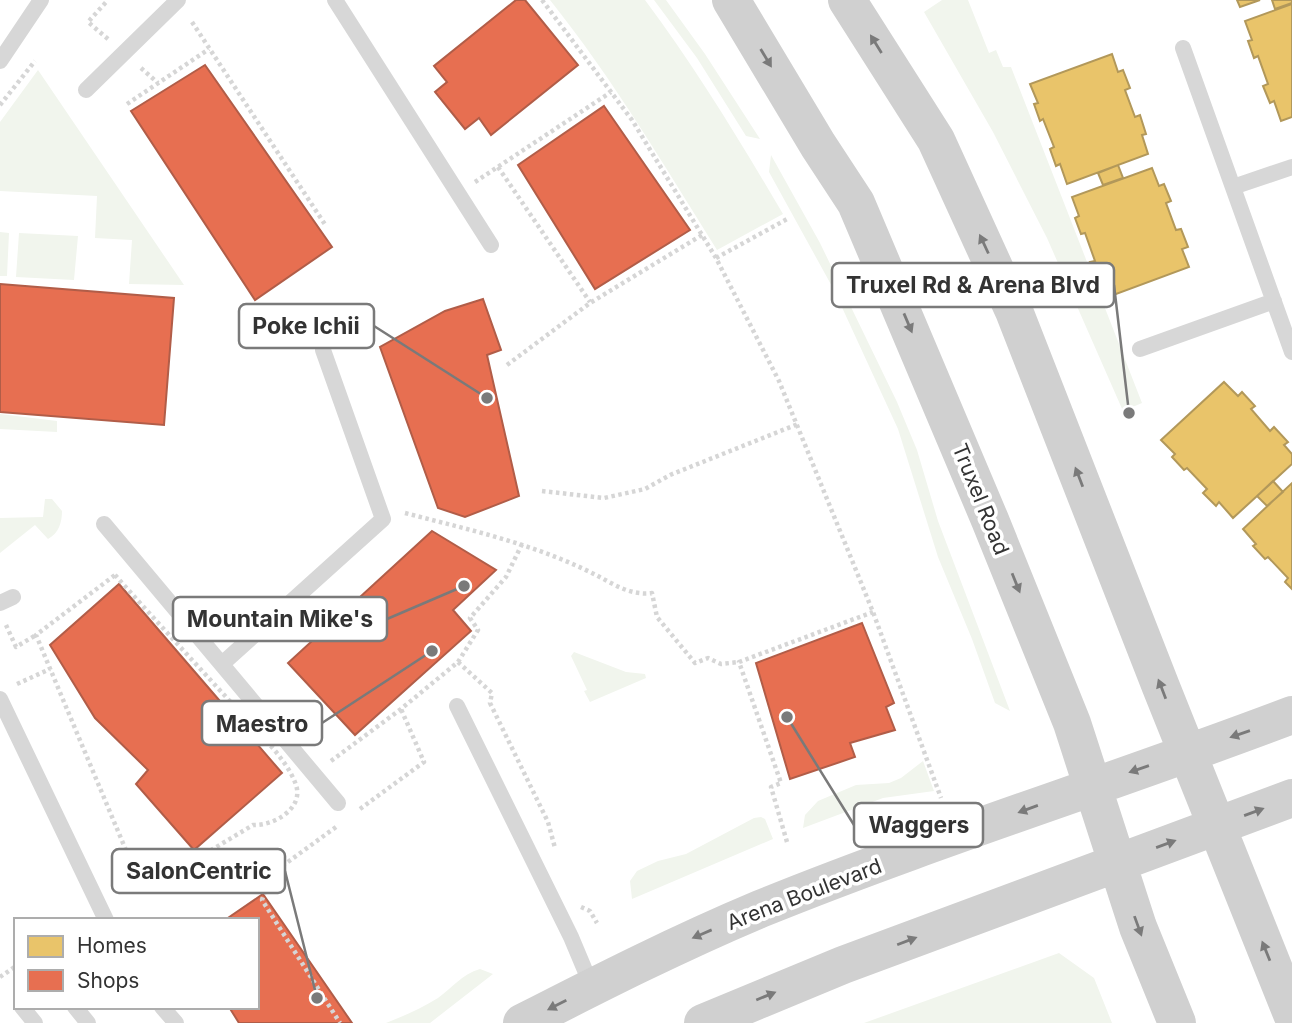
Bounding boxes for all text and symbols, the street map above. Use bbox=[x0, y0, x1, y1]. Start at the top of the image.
one-way arrow bbox=[869, 35, 882, 54]
one-way arrow bbox=[760, 49, 773, 68]
one-way arrow bbox=[978, 234, 990, 254]
callout: Truxel Rd & Arena Blvd bbox=[832, 263, 1114, 307]
text: Truxel Rd & Arena Blvd bbox=[846, 271, 1100, 299]
callout: Poke Ichii bbox=[239, 304, 374, 348]
text: Poke Ichii bbox=[252, 312, 360, 340]
one-way arrow bbox=[902, 313, 914, 333]
street label: Truxel Road bbox=[947, 440, 1015, 558]
one-way arrow bbox=[1073, 467, 1084, 488]
one-way arrow bbox=[1010, 573, 1021, 594]
callout: Mountain Mike's bbox=[173, 597, 387, 641]
text: Mountain Mike's bbox=[187, 605, 373, 633]
one-way arrow bbox=[1156, 679, 1167, 700]
callout: Maestro bbox=[202, 701, 322, 745]
text: Maestro bbox=[216, 710, 308, 738]
one-way arrow bbox=[1229, 729, 1250, 740]
one-way arrow bbox=[1129, 764, 1150, 775]
callout: Waggers bbox=[854, 803, 983, 847]
one-way arrow bbox=[1018, 804, 1039, 815]
one-way arrow bbox=[1243, 806, 1264, 817]
text: Waggers bbox=[869, 811, 970, 839]
one-way arrow bbox=[1156, 838, 1177, 849]
callout: SalonCentric bbox=[112, 849, 285, 893]
street label: Arena Boulevard bbox=[723, 853, 885, 935]
text: SalonCentric bbox=[126, 857, 272, 885]
one-way arrow bbox=[1133, 916, 1144, 937]
legend bbox=[14, 918, 259, 1009]
one-way arrow bbox=[692, 929, 713, 940]
text: Homes bbox=[77, 933, 147, 958]
one-way arrow bbox=[896, 935, 917, 946]
one-way arrow bbox=[1260, 940, 1271, 961]
text: Shops bbox=[77, 968, 139, 993]
one-way arrow bbox=[756, 991, 777, 1002]
one-way arrow bbox=[547, 999, 567, 1010]

